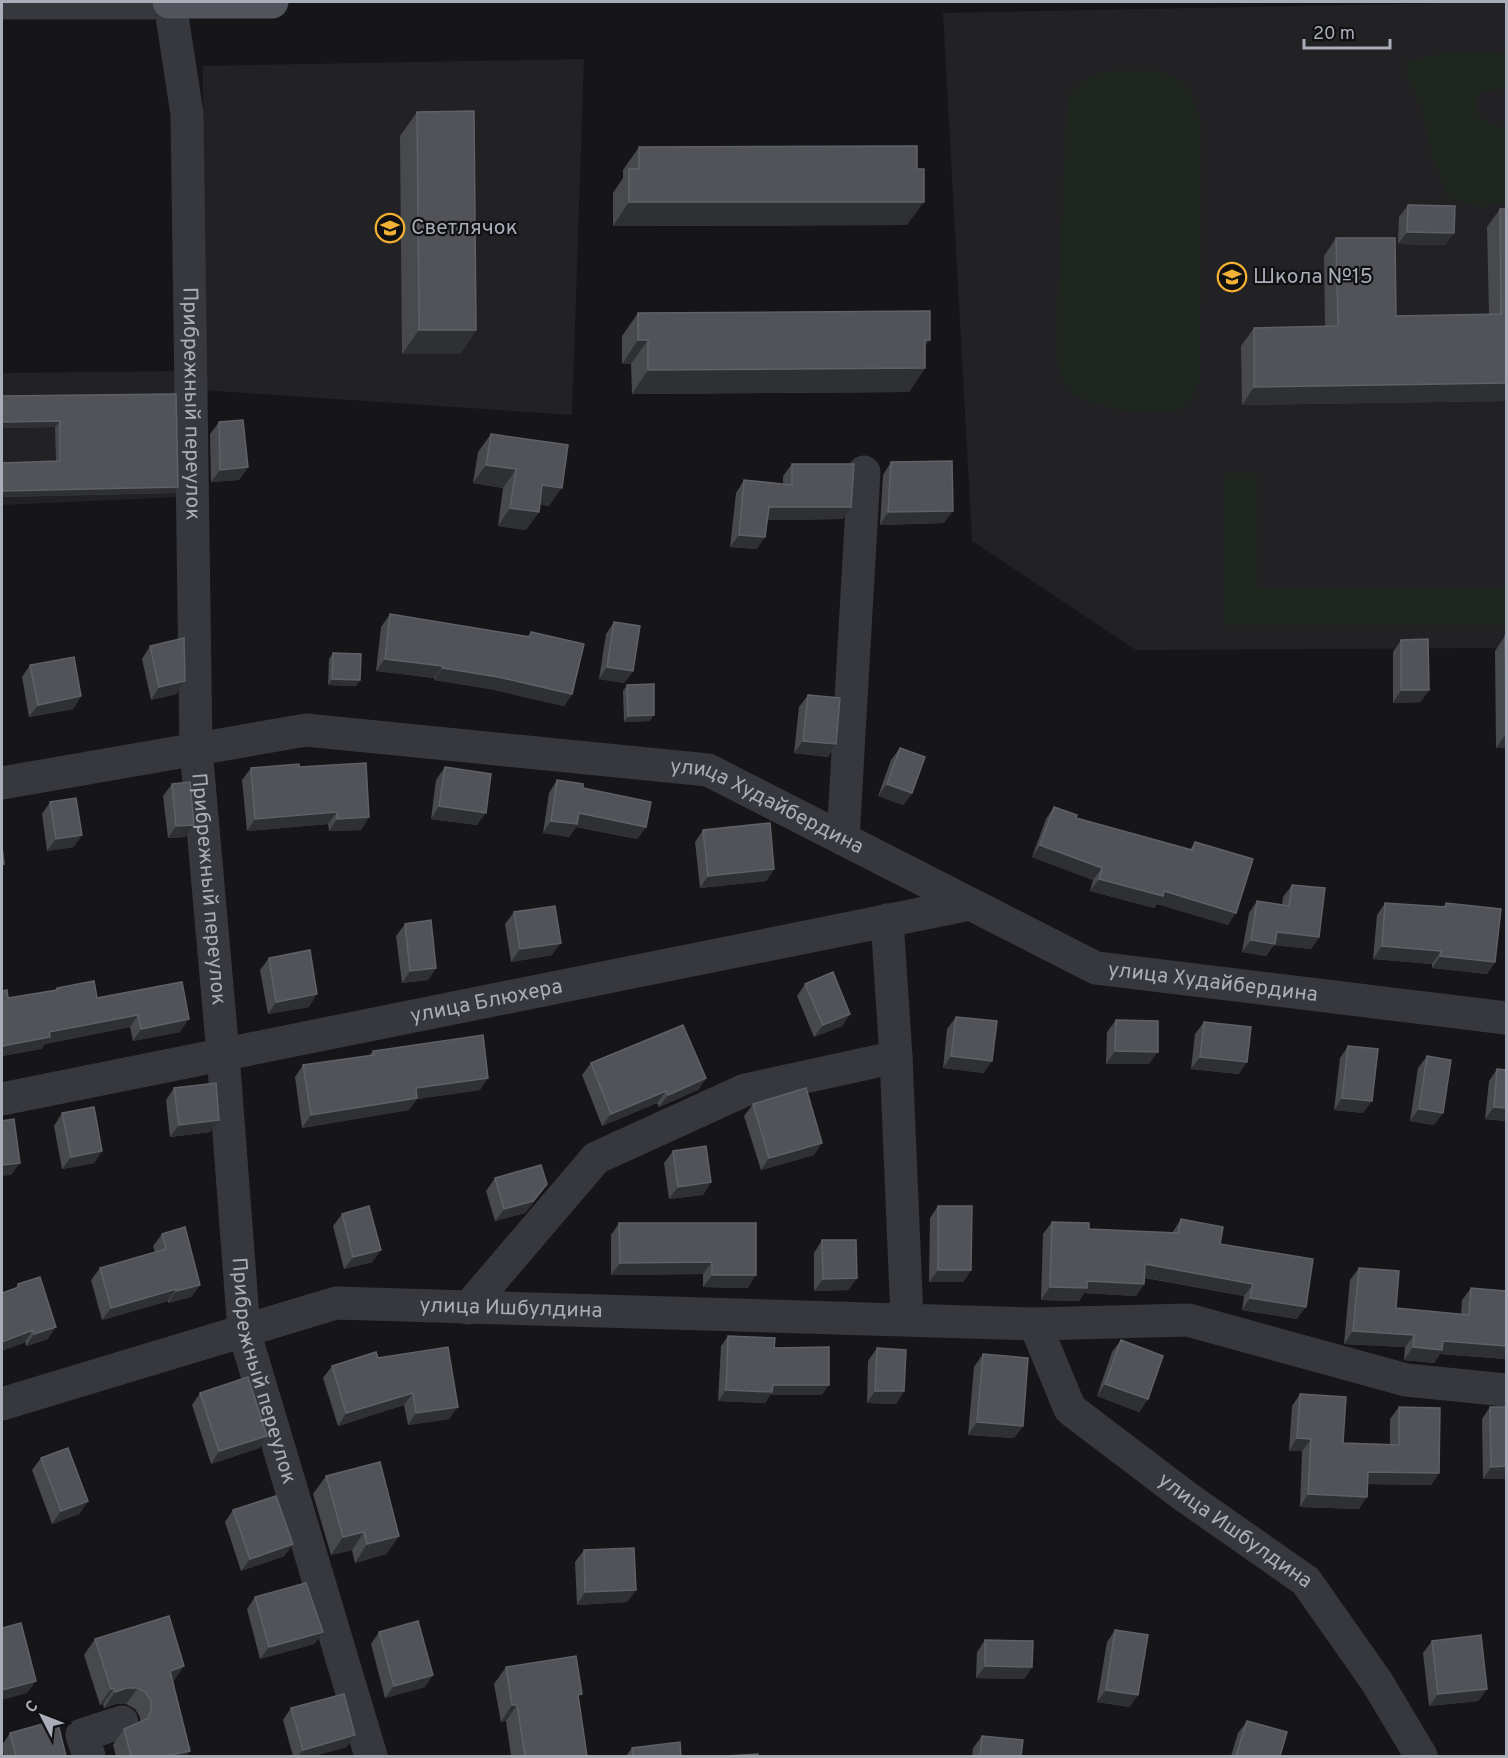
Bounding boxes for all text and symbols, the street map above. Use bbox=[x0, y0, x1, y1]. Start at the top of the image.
scale bar bbox=[1304, 12, 1390, 50]
text: 20 m bbox=[1313, 23, 1355, 46]
school or university icon: Светлячок bbox=[374, 212, 406, 244]
place label: Светлячок bbox=[411, 215, 518, 242]
school or university icon: Школа №15 bbox=[1216, 261, 1248, 293]
place label: Школа №15 bbox=[1253, 264, 1373, 291]
street label: Прибрежный переулок bbox=[176, 287, 206, 520]
street label: улица Худайбердина bbox=[669, 753, 868, 861]
street label: Прибрежный переулок bbox=[185, 772, 232, 1006]
street label: улица Худайбердина bbox=[1106, 956, 1319, 1008]
street label: улица Блюхера bbox=[408, 973, 565, 1030]
street label: Прибрежный переулок bbox=[225, 1256, 303, 1487]
street label: улица Ишбулдина bbox=[419, 1292, 603, 1325]
street label: улица Ишбулдина bbox=[1152, 1467, 1318, 1595]
north arrow bbox=[12, 1686, 72, 1746]
text: С bbox=[21, 1697, 43, 1718]

